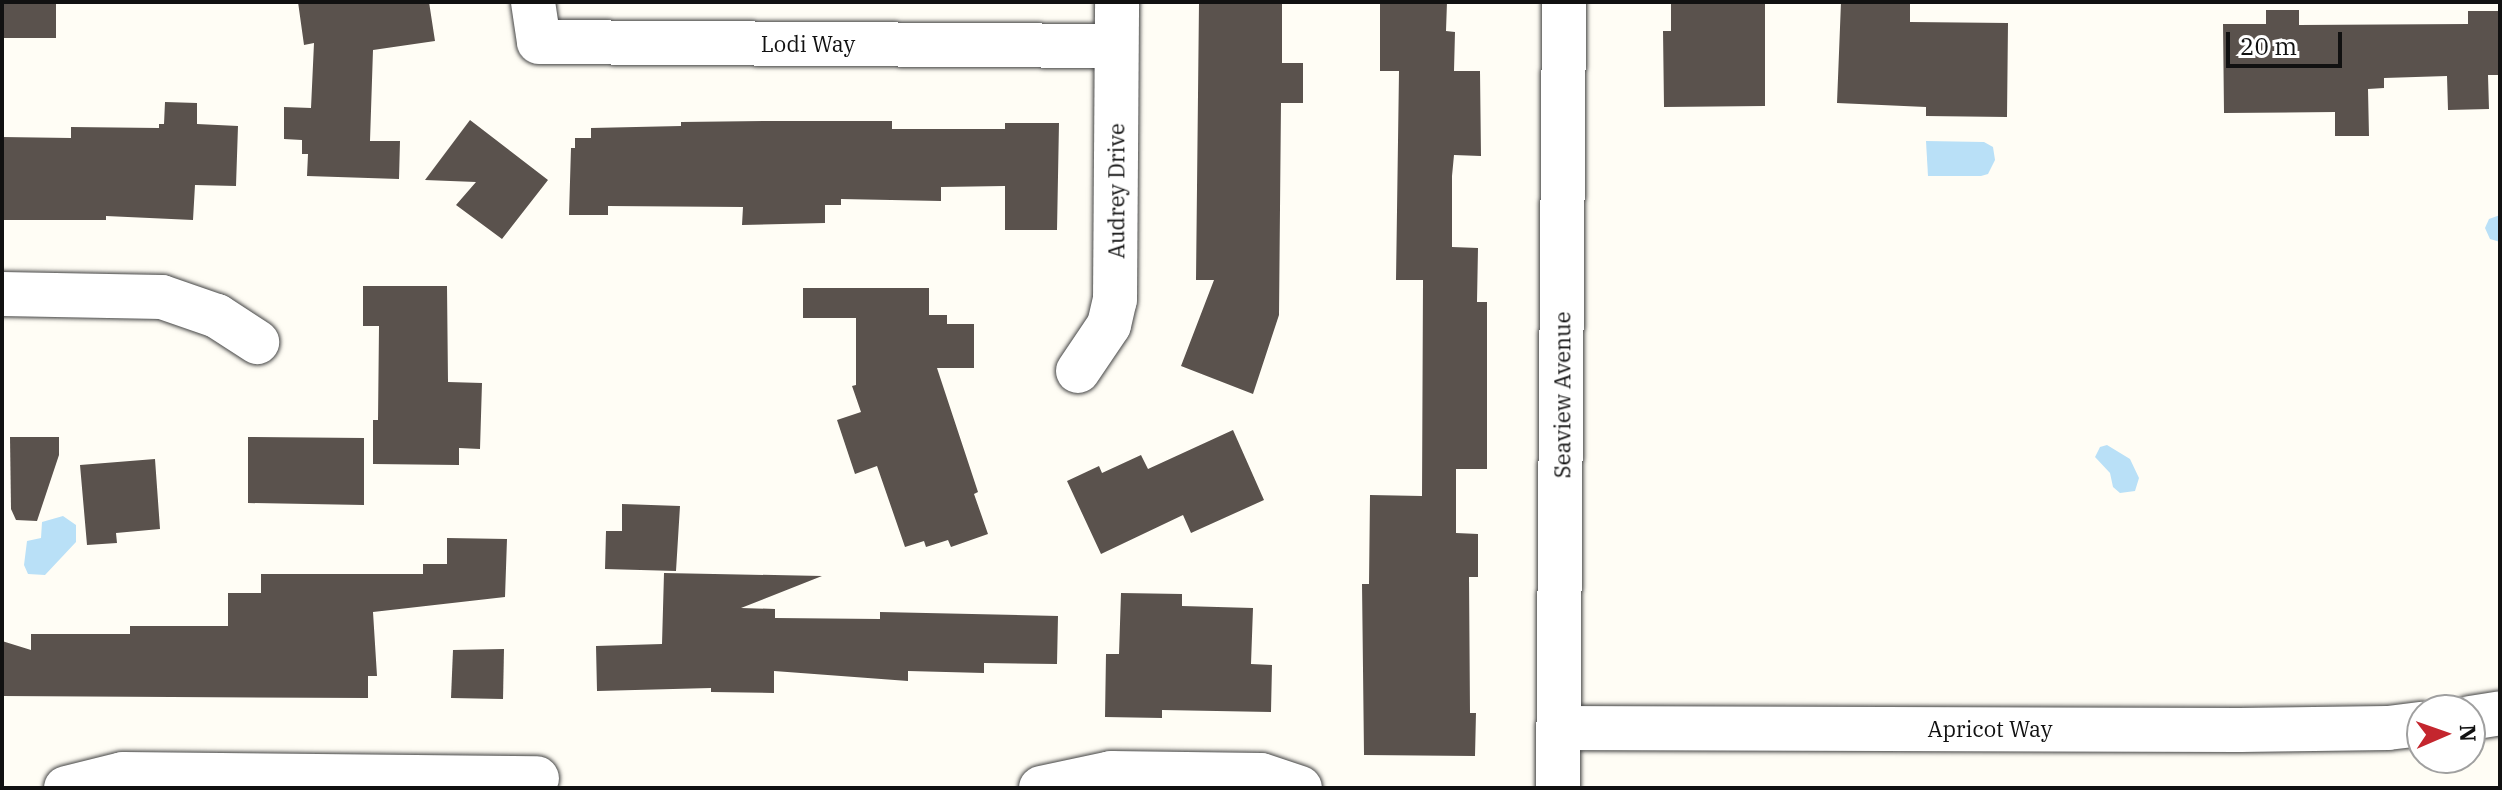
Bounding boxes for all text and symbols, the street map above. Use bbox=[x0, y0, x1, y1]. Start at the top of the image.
scale bar bbox=[2230, 16, 2346, 66]
text: 20 m bbox=[2240, 30, 2297, 62]
street label: Lodi Way bbox=[761, 31, 855, 57]
street label: Audrey Drive bbox=[1103, 123, 1129, 259]
street label: Seaview Avenue bbox=[1549, 312, 1575, 478]
north arrow bbox=[2406, 694, 2486, 774]
street label: Apricot Way bbox=[1928, 716, 2052, 742]
text: N bbox=[2454, 724, 2483, 742]

